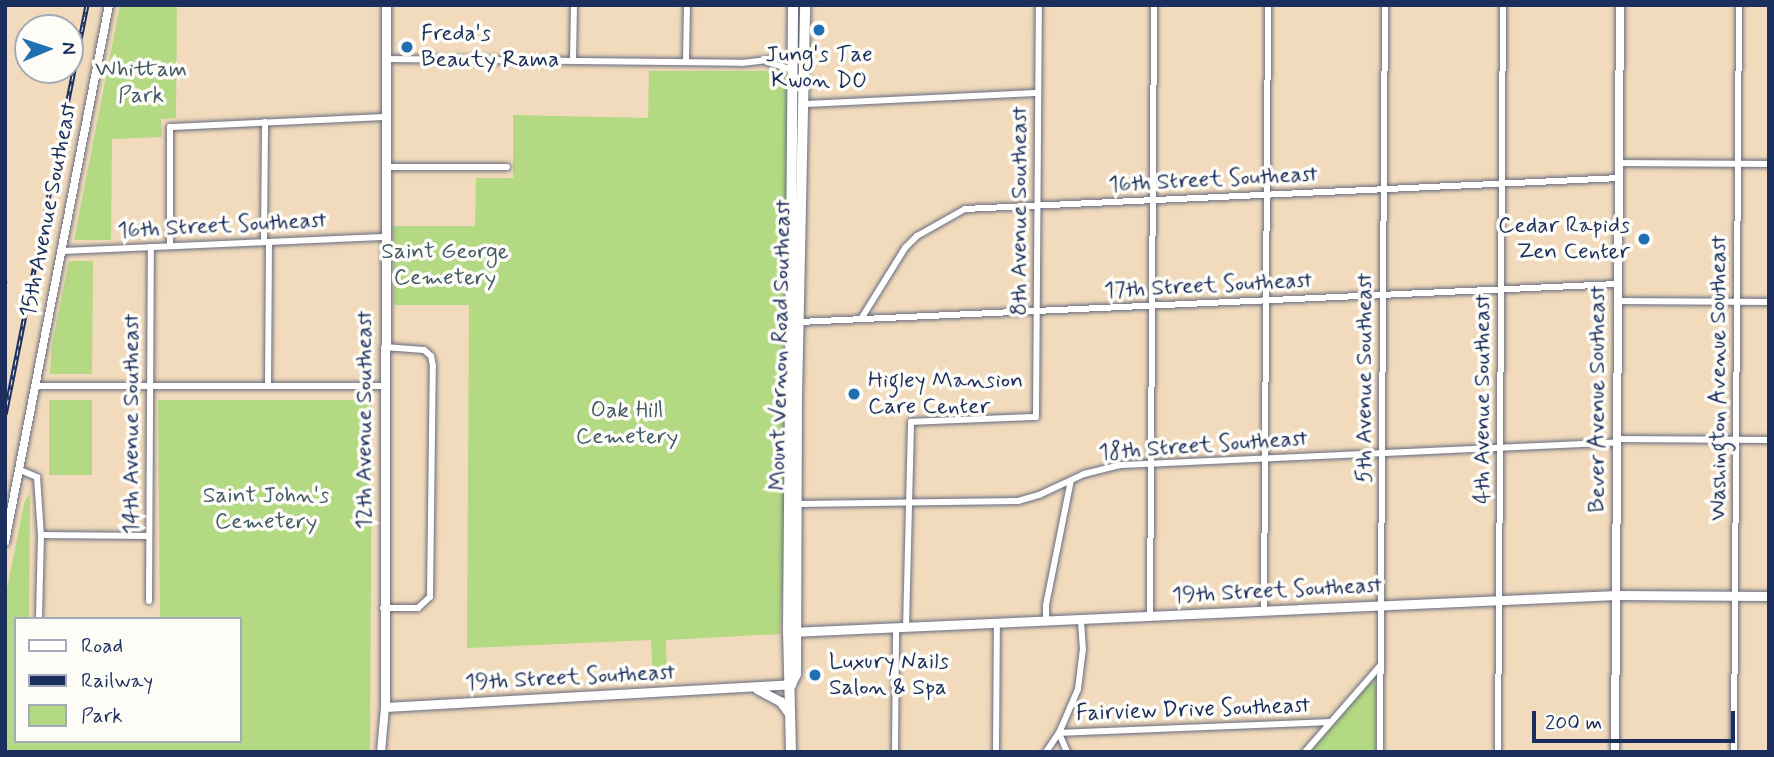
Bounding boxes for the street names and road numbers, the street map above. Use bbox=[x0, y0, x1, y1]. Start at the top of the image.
street label: 15th Avenue Southeast bbox=[15, 102, 83, 318]
street label: 8th Avenue Southeast bbox=[1006, 108, 1034, 314]
street label: 16th Street Southeast bbox=[1108, 161, 1318, 199]
street label: Mount Vernon Road Southeast bbox=[765, 201, 797, 489]
street label: 16th Street Southeast bbox=[117, 207, 327, 245]
street label: Washington Avenue Southeast bbox=[1705, 236, 1733, 520]
street label: 17th Street Southeast bbox=[1103, 267, 1313, 305]
street label: 5th Avenue Southeast bbox=[1351, 275, 1379, 481]
street label: Bever Avenue Southeast bbox=[1584, 283, 1612, 515]
street label: 4th Avenue Southeast bbox=[1469, 296, 1497, 502]
street label: 12th Avenue Southeast bbox=[351, 313, 379, 527]
street label: 14th Avenue Southeast bbox=[118, 316, 146, 532]
street label: 18th Street Southeast bbox=[1098, 425, 1308, 467]
street label: 19th Street Southeast bbox=[1171, 572, 1383, 610]
street label: 19th Street Southeast bbox=[464, 659, 676, 697]
street label: Fairview Drive Southeast bbox=[1077, 692, 1309, 728]

